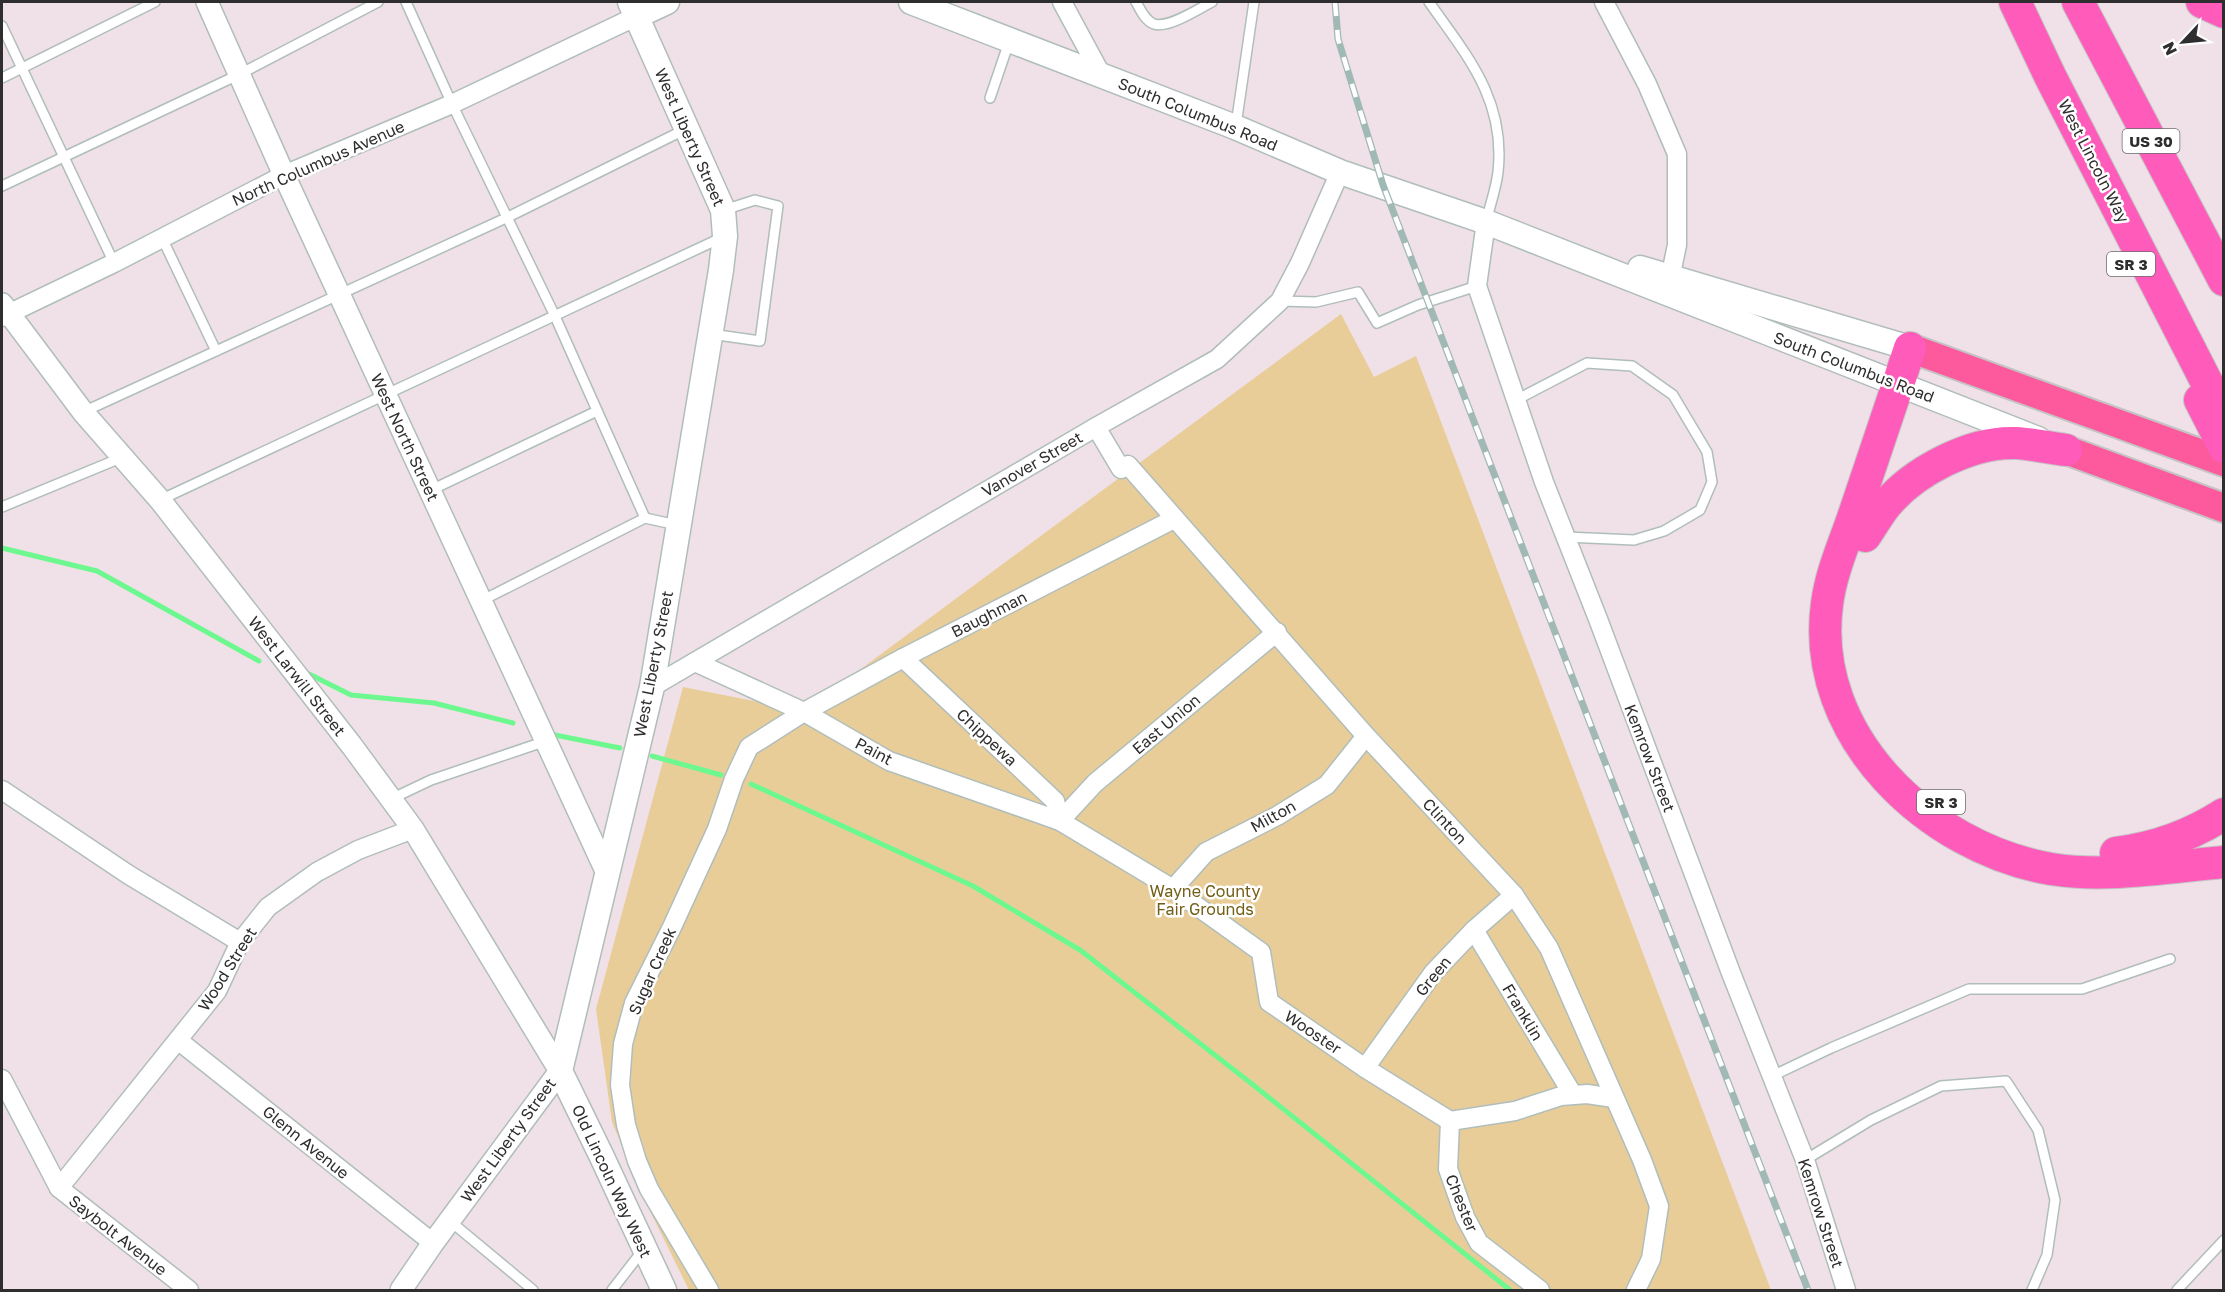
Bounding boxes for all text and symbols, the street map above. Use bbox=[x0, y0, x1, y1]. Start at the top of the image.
north arrow bbox=[2153, 12, 2213, 72]
text: N bbox=[2158, 39, 2181, 58]
street label: West Liberty Street bbox=[651, 65, 729, 209]
street label: South Columbus Road bbox=[1115, 73, 1281, 155]
street label: West Lincoln Way bbox=[2054, 96, 2134, 226]
street label: North Columbus Avenue bbox=[229, 116, 407, 210]
road number: US 30 bbox=[2122, 129, 2180, 153]
road number: SR 3 bbox=[2107, 252, 2155, 276]
street label: South Columbus Road bbox=[1771, 327, 1937, 407]
street label: West North Street bbox=[367, 370, 443, 504]
street label: Vanover Street bbox=[978, 427, 1086, 501]
street label: Baughman bbox=[948, 586, 1030, 642]
street label: West Liberty Street bbox=[629, 589, 677, 739]
street label: West Larwill Street bbox=[244, 612, 350, 740]
street label: East Union bbox=[1128, 690, 1204, 758]
street label: Kemrow Street bbox=[1620, 701, 1680, 815]
street label: Chippewa bbox=[953, 704, 1021, 770]
street label: Paint bbox=[852, 733, 896, 769]
road number: SR 3 bbox=[1917, 790, 1965, 814]
street label: Clinton bbox=[1419, 794, 1471, 848]
street label: Milton bbox=[1247, 795, 1299, 837]
park label: Wayne County Fair Grounds bbox=[1149, 881, 1261, 919]
street label: Wood Street bbox=[193, 923, 261, 1015]
street label: Sugar Creek bbox=[624, 924, 680, 1018]
street label: Green bbox=[1411, 952, 1455, 1000]
street label: Franklin bbox=[1498, 980, 1548, 1044]
street label: Wooster bbox=[1281, 1006, 1345, 1058]
street label: West Liberty Street bbox=[456, 1074, 560, 1206]
street label: Glenn Avenue bbox=[259, 1101, 353, 1183]
street label: Old Lincoln Way West bbox=[568, 1101, 656, 1261]
street label: Kemrow Street bbox=[1794, 1156, 1848, 1270]
street label: Chester bbox=[1441, 1171, 1483, 1235]
street label: Saybolt Avenue bbox=[65, 1190, 171, 1280]

